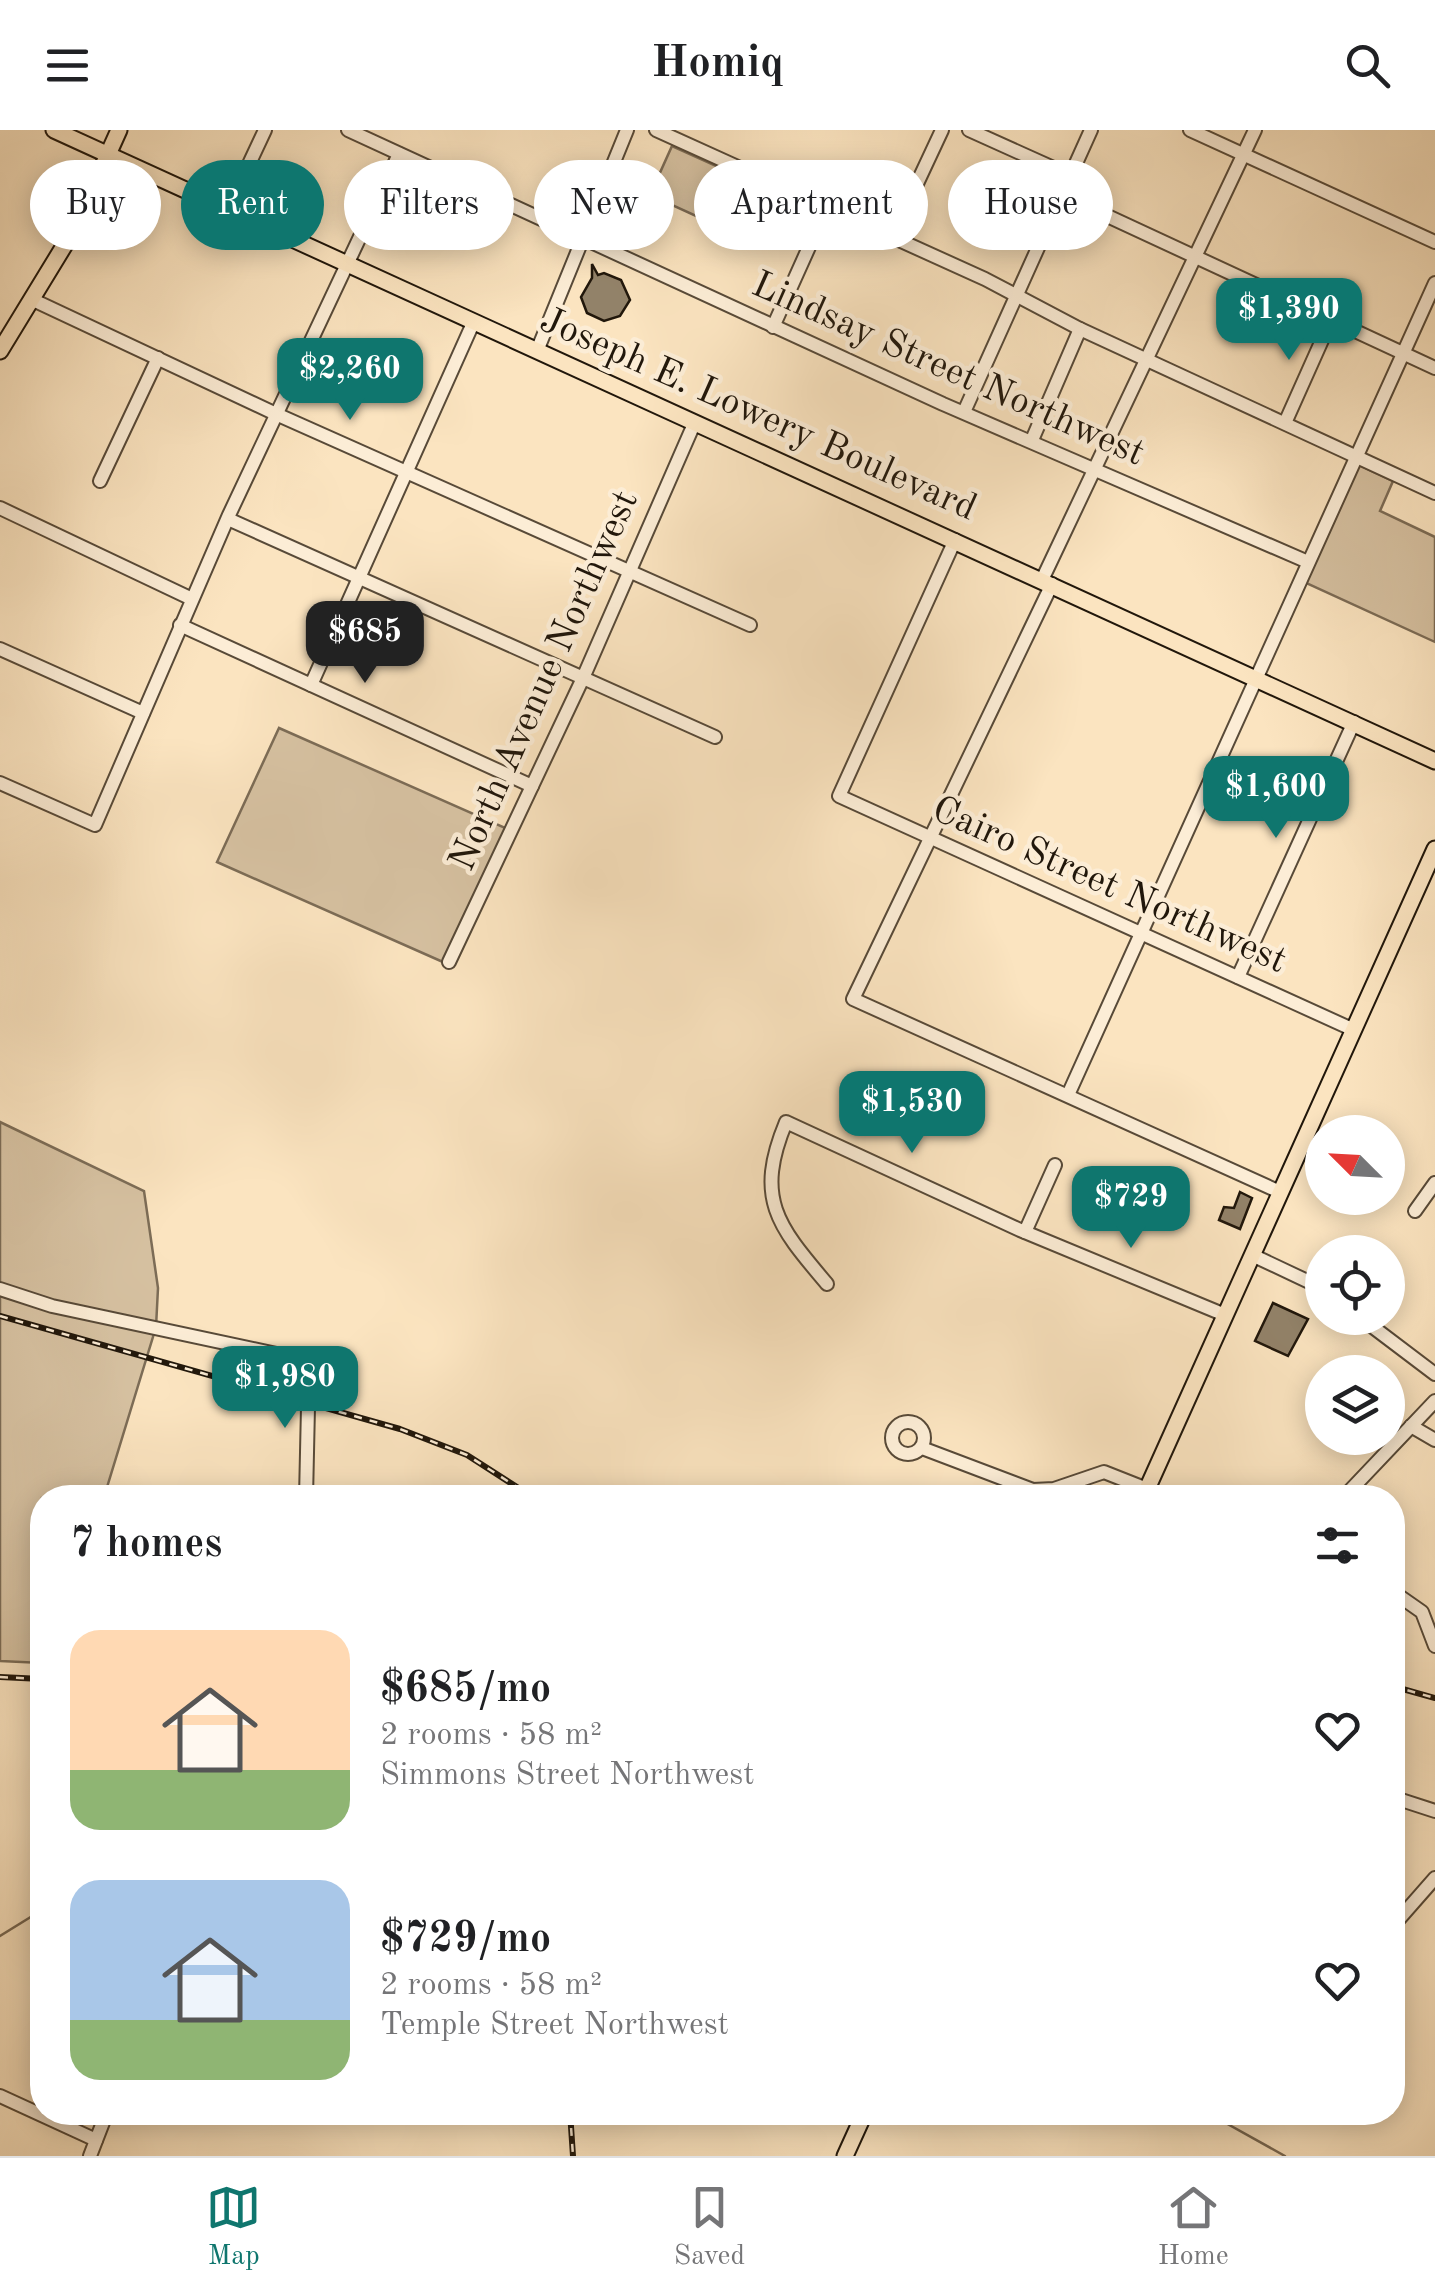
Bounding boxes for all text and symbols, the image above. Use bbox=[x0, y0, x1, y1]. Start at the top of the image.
icon: menu bbox=[40, 38, 95, 93]
icon: search bbox=[1340, 38, 1395, 93]
text: Homiq bbox=[651, 42, 784, 87]
chip: Buy bbox=[30, 160, 161, 250]
chip: Rent bbox=[181, 160, 324, 250]
chip: Filters bbox=[344, 160, 514, 250]
chip: New bbox=[534, 160, 674, 250]
chip: Apartment bbox=[694, 160, 928, 250]
chip: House bbox=[948, 160, 1113, 250]
street label: Lindsay Street Northwest bbox=[746, 266, 1150, 474]
pin: $1,390 bbox=[1208, 278, 1370, 363]
text: $1,390 bbox=[1238, 294, 1340, 326]
street label: Joseph E. Lowery Boulevard bbox=[534, 301, 982, 529]
pin: $2,260 bbox=[269, 338, 431, 423]
text: $2,260 bbox=[299, 354, 401, 386]
street label: North Avenue Northwest bbox=[444, 485, 646, 877]
pin: $685 bbox=[306, 601, 424, 686]
text: $685 bbox=[328, 617, 402, 649]
pin: $1,600 bbox=[1195, 756, 1357, 841]
text: $1,600 bbox=[1225, 772, 1327, 804]
street label: Cairo Street Northwest bbox=[926, 791, 1292, 981]
pin: $1,530 bbox=[831, 1071, 993, 1156]
text: $1,530 bbox=[861, 1087, 963, 1119]
north arrow bbox=[1305, 1115, 1405, 1215]
map controls bbox=[1305, 1115, 1405, 1455]
pin: $729 bbox=[1072, 1166, 1190, 1251]
text: $729 bbox=[1094, 1182, 1168, 1214]
button: locate bbox=[1305, 1235, 1405, 1335]
pin: $1,980 bbox=[204, 1346, 366, 1431]
button: layers bbox=[1305, 1355, 1405, 1455]
text: $1,980 bbox=[234, 1362, 336, 1394]
icon: filters bbox=[1310, 1518, 1365, 1573]
text: 7 homes bbox=[70, 1524, 222, 1566]
text: $685/mo bbox=[380, 1669, 551, 1711]
icon: home bbox=[150, 1670, 270, 1790]
icon: heart bbox=[1310, 1703, 1365, 1758]
text: 2 rooms · 58 m² bbox=[380, 1720, 602, 1752]
text: Simmons Street Northwest bbox=[380, 1760, 754, 1792]
text: $729/mo bbox=[380, 1919, 551, 1961]
icon: home bbox=[150, 1920, 270, 2040]
icon: heart bbox=[1310, 1953, 1365, 2008]
text: 2 rooms · 58 m² bbox=[380, 1970, 602, 2002]
text: Temple Street Northwest bbox=[380, 2010, 729, 2042]
tab: Map bbox=[206, 2180, 261, 2275]
tab: Saved bbox=[674, 2180, 745, 2275]
tab: Home bbox=[1158, 2180, 1229, 2275]

